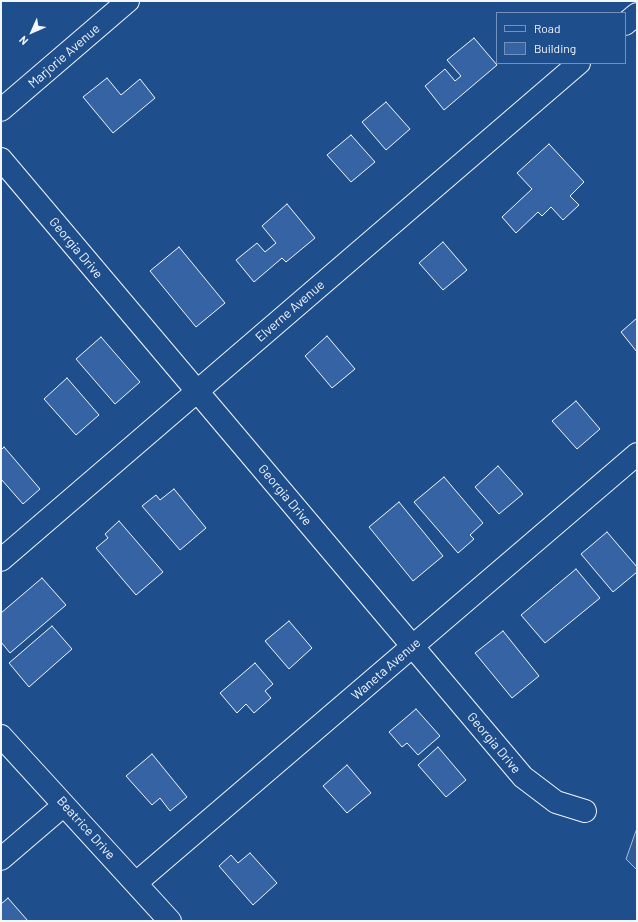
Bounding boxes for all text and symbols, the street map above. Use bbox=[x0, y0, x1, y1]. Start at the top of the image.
north arrow bbox=[12, 12, 52, 52]
legend bbox=[496, 12, 626, 64]
street label: Marjorie Avenue bbox=[25, 21, 103, 91]
text: Road bbox=[534, 21, 561, 35]
text: N bbox=[16, 34, 30, 48]
text: Building bbox=[534, 41, 576, 55]
street label: Georgia Drive bbox=[46, 214, 106, 282]
street label: Elverne Avenue bbox=[252, 277, 328, 345]
street label: Georgia Drive bbox=[255, 461, 315, 529]
street label: Waneta Avenue bbox=[348, 635, 424, 703]
street label: Georgia Drive bbox=[464, 709, 524, 777]
street label: Beatrice Drive bbox=[54, 793, 118, 863]

